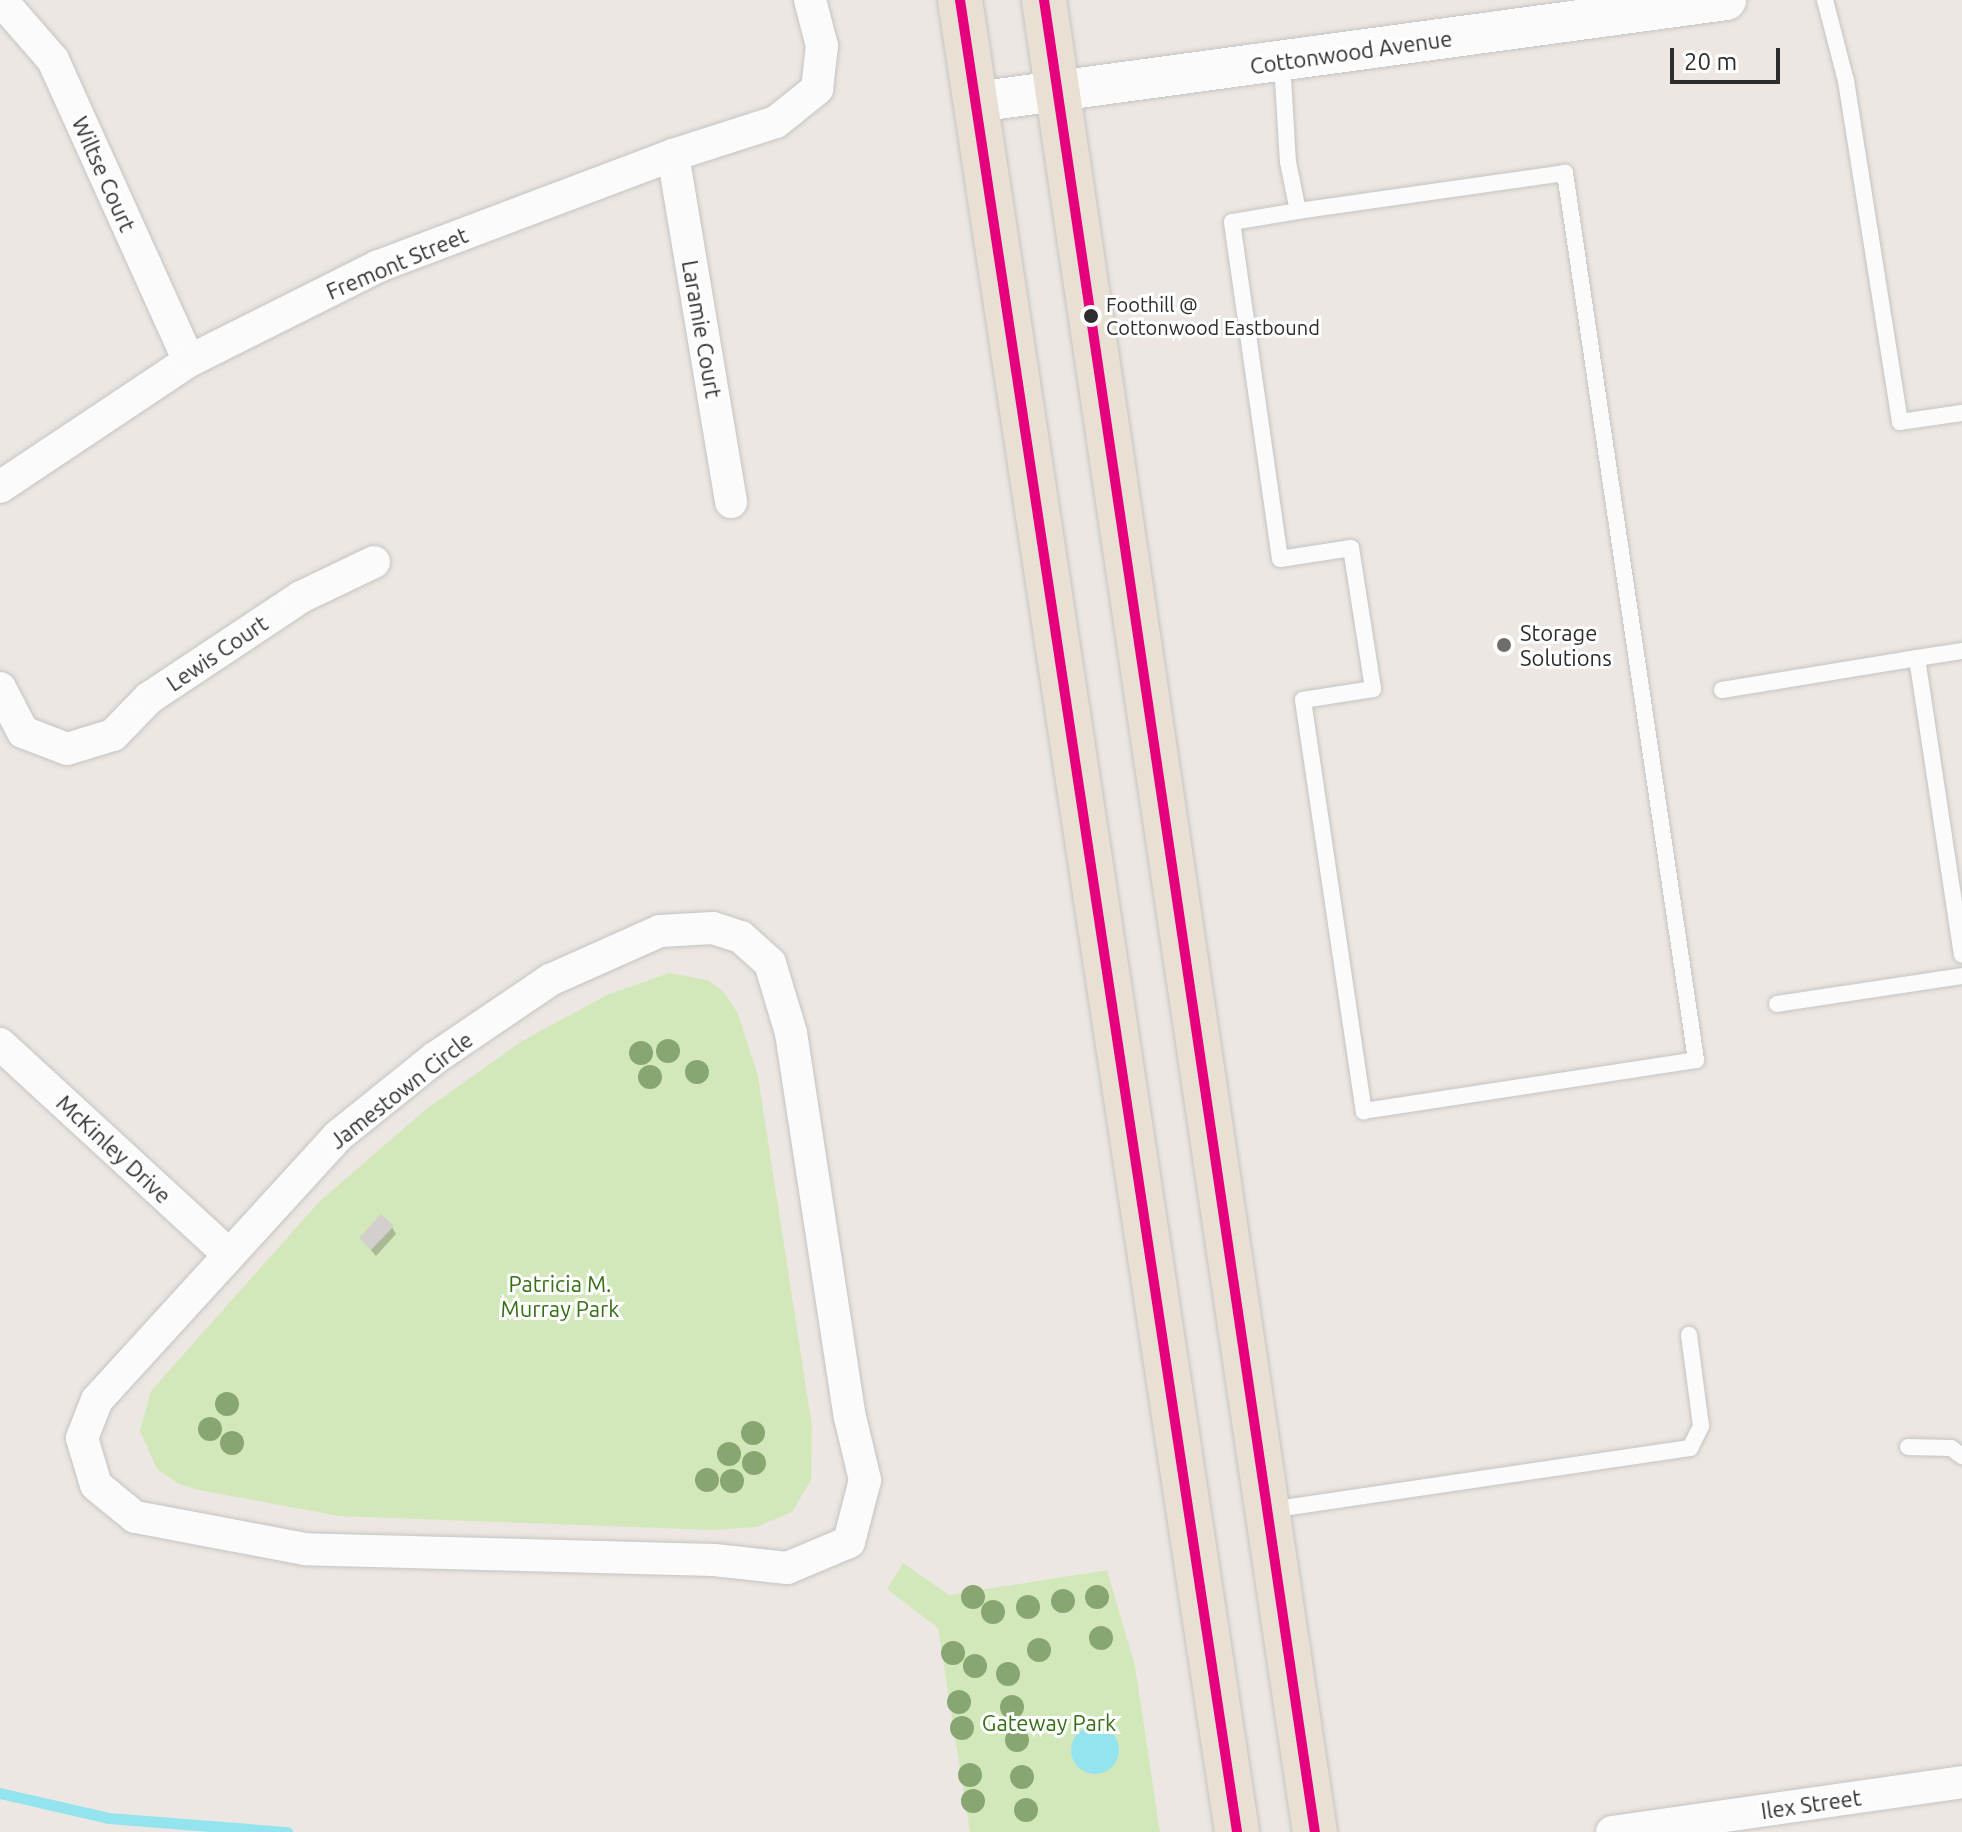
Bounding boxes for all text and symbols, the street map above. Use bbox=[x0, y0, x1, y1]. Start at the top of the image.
street label: Cottonwood Avenue bbox=[1248, 25, 1454, 79]
scale bar bbox=[1674, 32, 1784, 82]
text: 20 m bbox=[1684, 48, 1737, 75]
street label: Wiltse Court bbox=[67, 112, 141, 236]
street label: Fremont Street bbox=[322, 221, 472, 305]
street label: Laramie Court bbox=[677, 258, 727, 400]
place label: Foothill @ Cottonwood Eastbound bbox=[1106, 292, 1320, 339]
marker: Foothill @ Cottonwood Eastbound bbox=[1083, 308, 1099, 324]
street label: Lewis Court bbox=[161, 610, 273, 696]
place label: Storage Solutions bbox=[1520, 619, 1612, 670]
marker: Storage Solutions bbox=[1495, 636, 1513, 654]
street label: Jamestown Circle bbox=[324, 1026, 478, 1154]
street label: McKinley Drive bbox=[51, 1089, 177, 1209]
park label: Patricia M. Murray Park bbox=[501, 1270, 619, 1322]
park label: Gateway Park bbox=[982, 1710, 1116, 1736]
street label: Ilex Street bbox=[1759, 1784, 1863, 1824]

